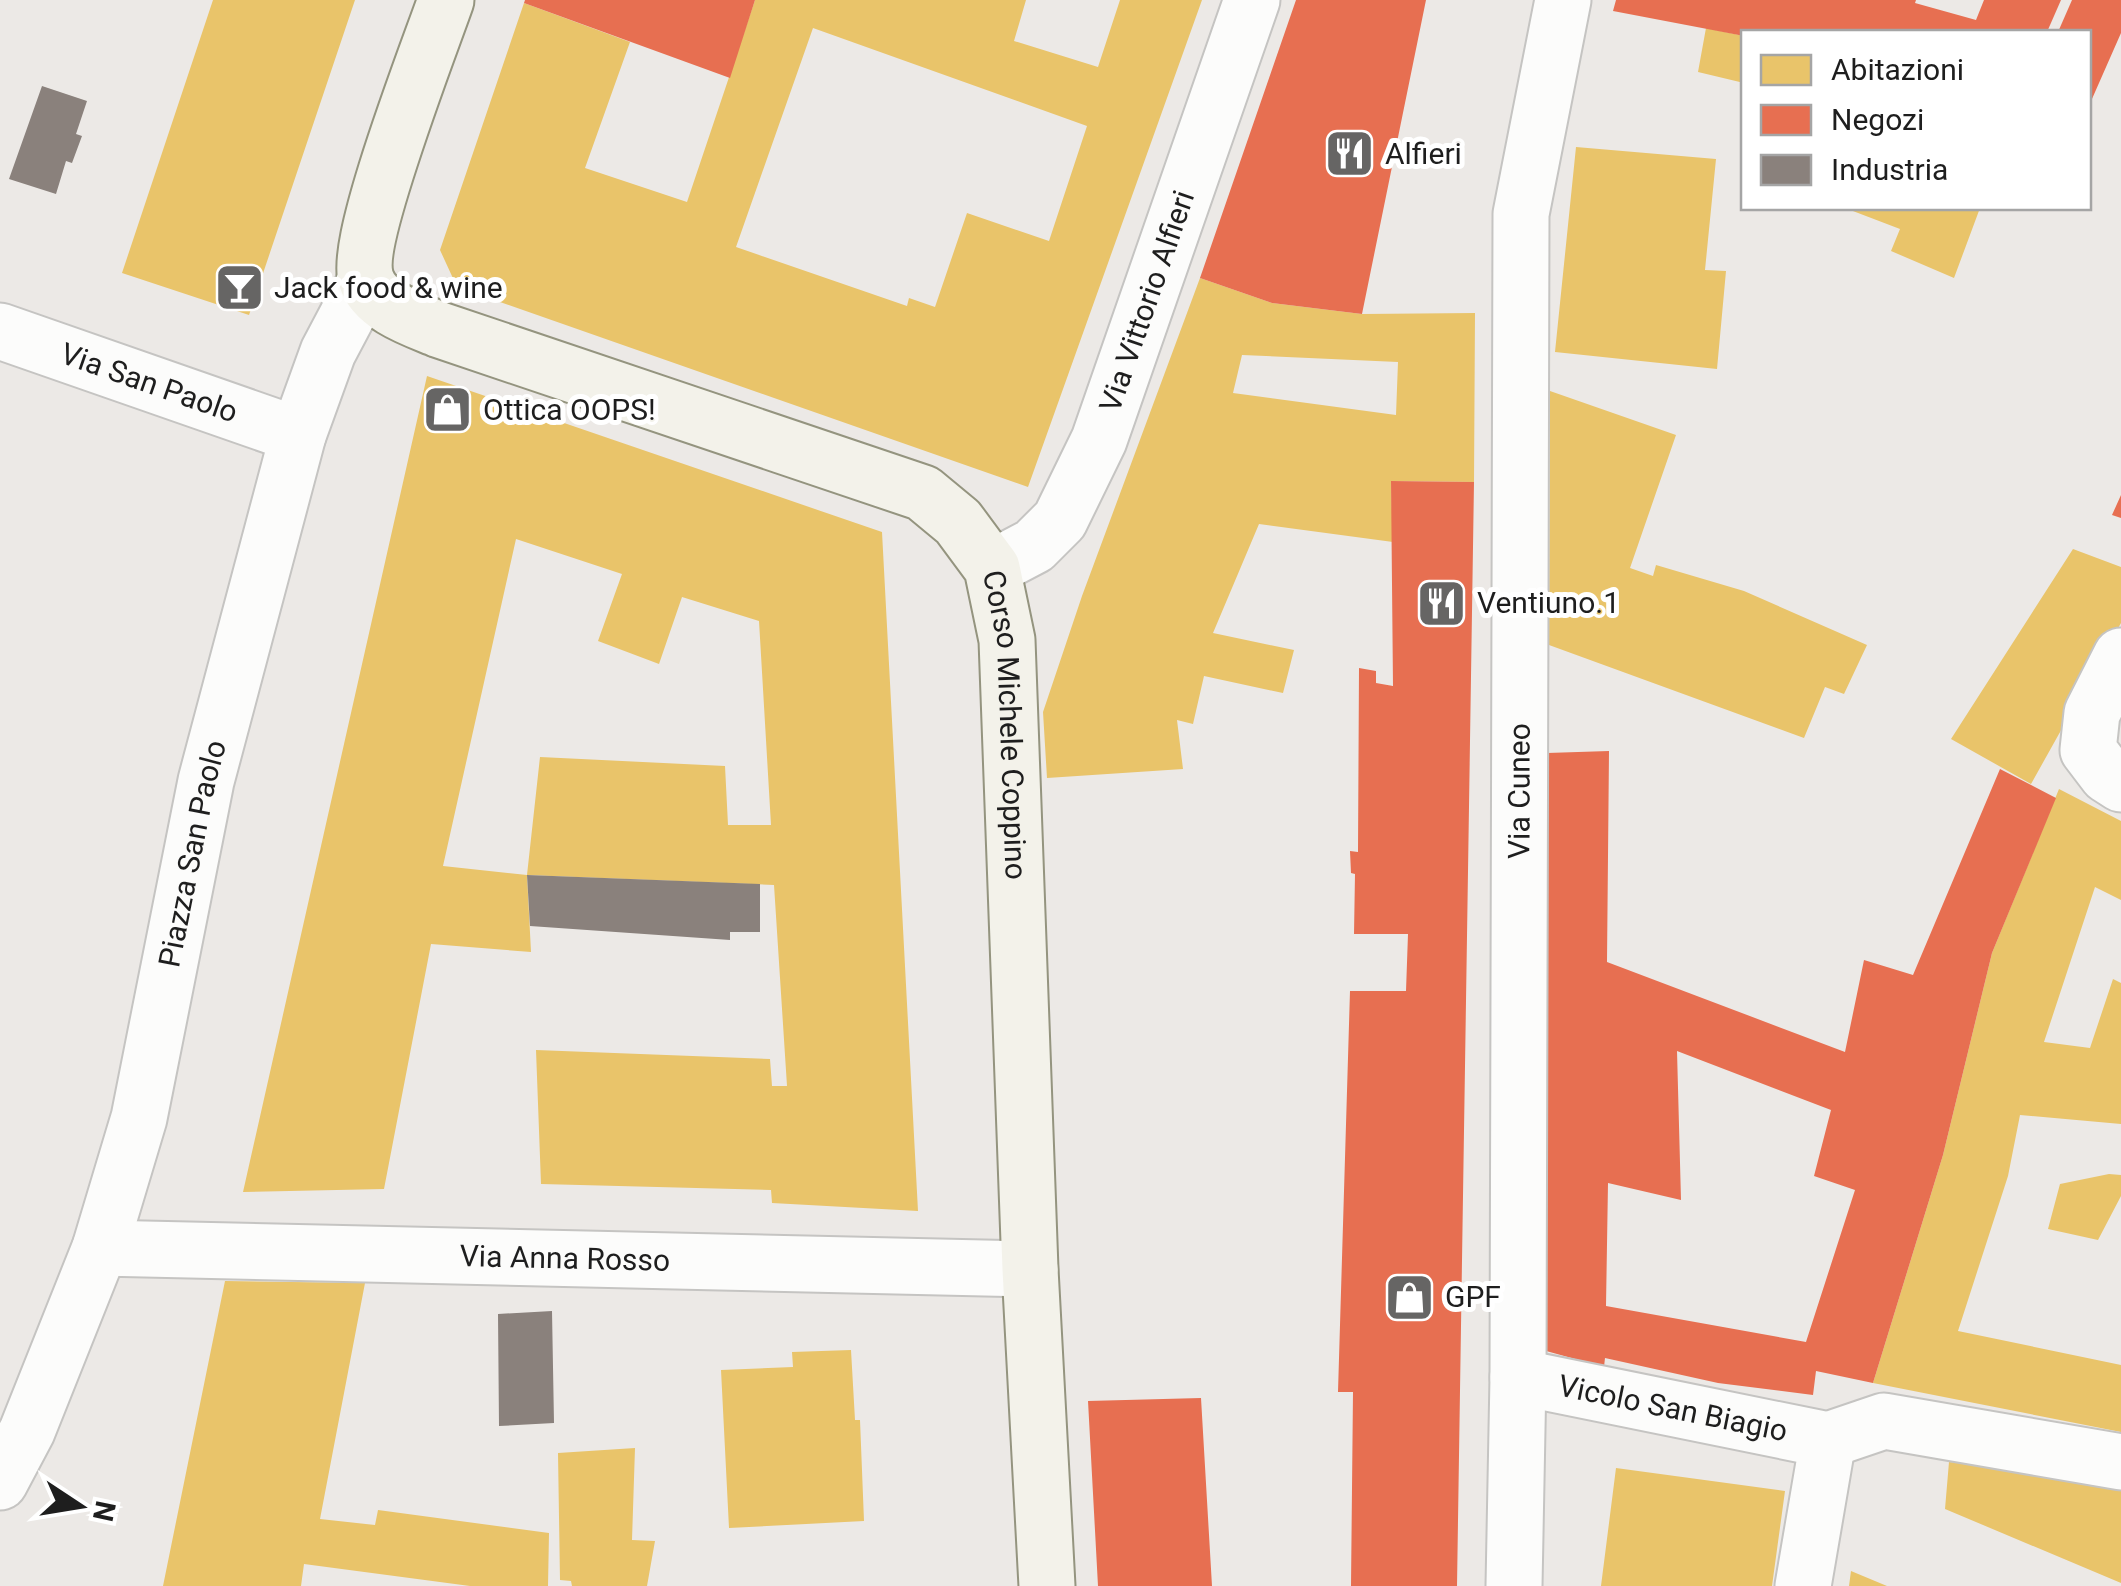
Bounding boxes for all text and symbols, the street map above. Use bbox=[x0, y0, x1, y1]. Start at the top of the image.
legend bbox=[1741, 30, 2091, 210]
text: Abitazioni bbox=[1831, 52, 1964, 87]
text: Negozi bbox=[1831, 102, 1924, 137]
restaurant icon: Alfieri bbox=[1324, 128, 1376, 180]
place label: Alfieri bbox=[1385, 136, 1462, 171]
text: Industria bbox=[1831, 152, 1948, 187]
street label: Via Vittorio Alfieri bbox=[1092, 186, 1201, 416]
bar icon: Jack food & wine bbox=[213, 262, 265, 314]
place label: Jack food & wine bbox=[274, 270, 503, 305]
street label: Via San Paolo bbox=[56, 336, 242, 430]
shop icon: Ottica OOPS! bbox=[422, 384, 474, 436]
place label: Ottica OOPS! bbox=[483, 392, 656, 427]
street label: Corso Michele Coppino bbox=[976, 567, 1034, 880]
restaurant icon: Ventiuno.1 bbox=[1416, 577, 1468, 629]
place label: Ventiuno.1 bbox=[1477, 585, 1620, 620]
street label: Via Cuneo bbox=[1501, 723, 1537, 859]
street label: Piazza San Paolo bbox=[151, 736, 233, 970]
street label: Via Anna Rosso bbox=[459, 1238, 670, 1278]
shop icon: GPF bbox=[1384, 1271, 1436, 1323]
place label: GPF bbox=[1445, 1279, 1501, 1314]
street label: Vicolo San Biagio bbox=[1555, 1368, 1791, 1448]
north arrow bbox=[30, 1456, 130, 1556]
text: N bbox=[86, 1498, 122, 1524]

